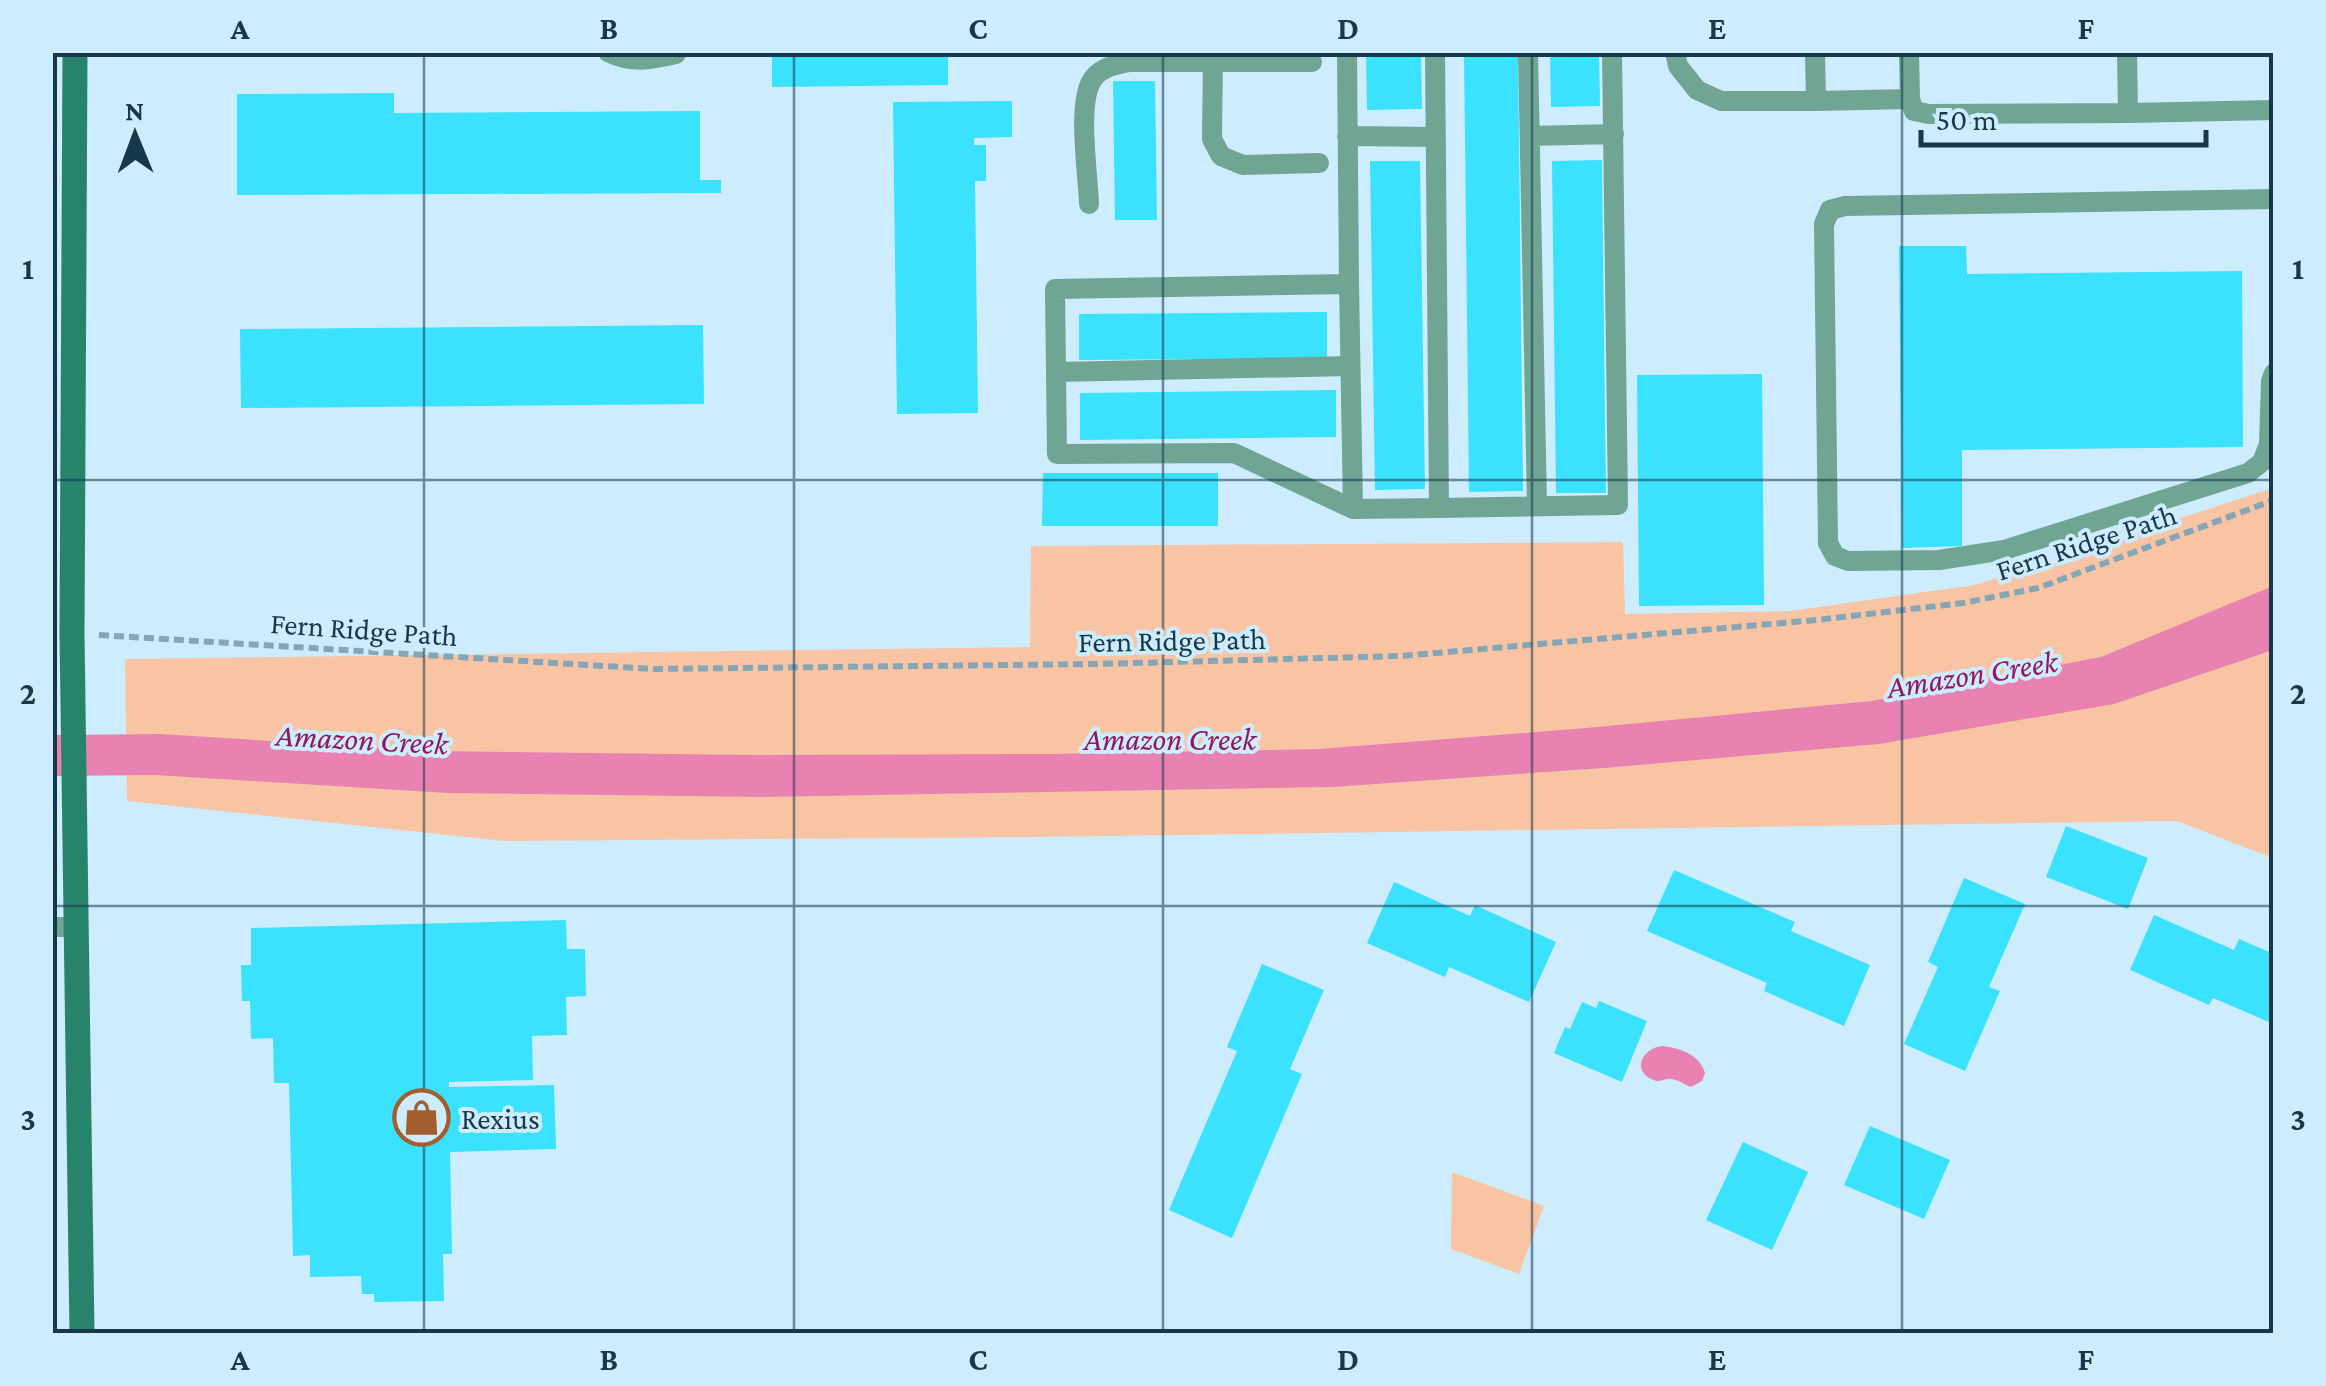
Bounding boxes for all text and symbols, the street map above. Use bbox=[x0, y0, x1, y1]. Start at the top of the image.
text: A bbox=[229, 10, 250, 46]
text: B bbox=[600, 10, 618, 46]
text: C bbox=[968, 10, 988, 46]
text: D bbox=[1337, 10, 1359, 46]
text: E bbox=[1708, 10, 1726, 46]
text: F bbox=[2078, 10, 2095, 46]
north arrow bbox=[85, 85, 185, 185]
scale bar bbox=[1921, 85, 2206, 147]
text: N bbox=[125, 95, 144, 126]
text: 50 m bbox=[1936, 103, 1997, 136]
text: 1 bbox=[22, 250, 34, 286]
text: 1 bbox=[2292, 250, 2304, 286]
street label: Fern Ridge Path bbox=[1992, 497, 2181, 588]
street label: Fern Ridge Path bbox=[269, 606, 459, 653]
street label: Fern Ridge Path bbox=[1078, 622, 1266, 659]
water label: Amazon Creek bbox=[1882, 642, 2062, 706]
text: 2 bbox=[20, 675, 36, 711]
text: 2 bbox=[2290, 675, 2306, 711]
water label: Amazon Creek bbox=[273, 716, 451, 762]
water label: Amazon Creek bbox=[1082, 721, 1258, 757]
shop icon: Rexius bbox=[392, 1088, 452, 1148]
text: 3 bbox=[20, 1101, 36, 1137]
text: 3 bbox=[2290, 1101, 2306, 1137]
place label: Rexius bbox=[461, 1102, 540, 1135]
text: A bbox=[229, 1341, 250, 1377]
text: B bbox=[600, 1341, 618, 1377]
text: C bbox=[968, 1341, 988, 1377]
text: D bbox=[1337, 1341, 1359, 1377]
text: E bbox=[1708, 1341, 1726, 1377]
text: F bbox=[2078, 1341, 2095, 1377]

